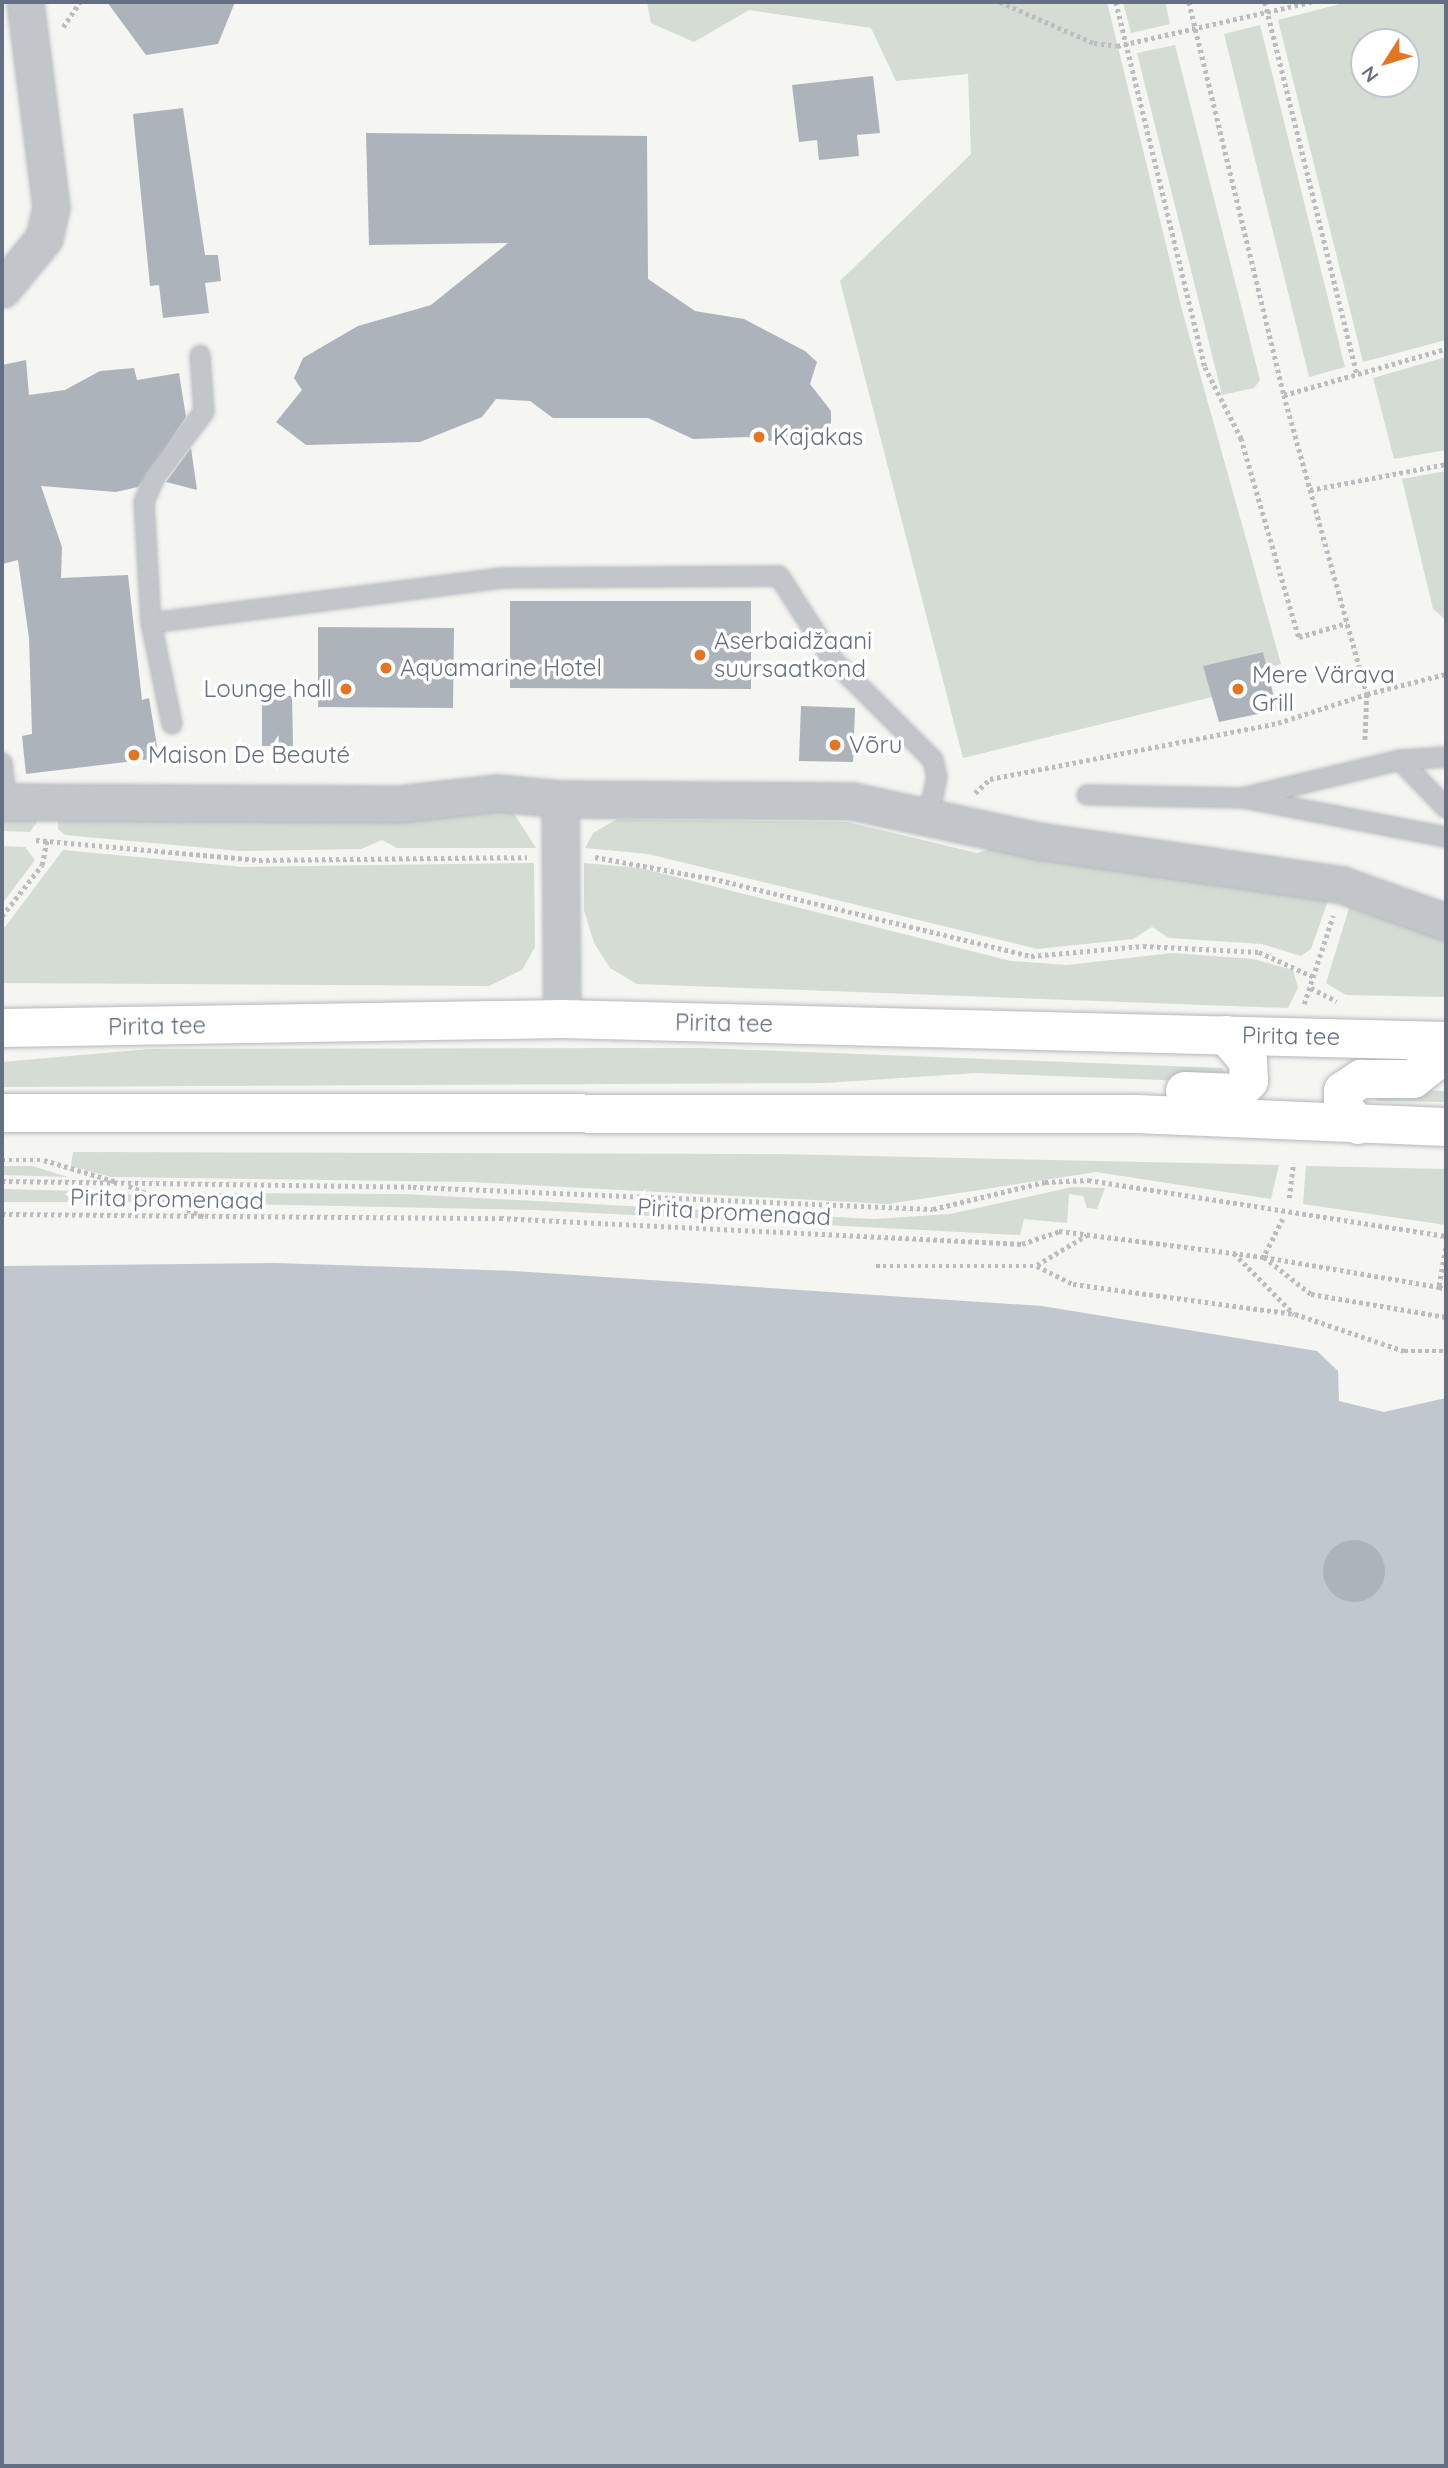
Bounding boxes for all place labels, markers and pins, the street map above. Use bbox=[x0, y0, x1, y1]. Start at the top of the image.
place label: Kajakas bbox=[773, 423, 863, 451]
marker: Kajakas bbox=[751, 429, 767, 445]
place label: Aserbaidžaani suursaatkond bbox=[714, 627, 872, 683]
marker: Aserbaidžaani suursaatkond bbox=[692, 647, 708, 663]
place label: Aquamarine Hotel bbox=[400, 654, 602, 682]
marker: Aquamarine Hotel bbox=[378, 660, 394, 676]
place label: Mere Värava Grill bbox=[1252, 661, 1395, 717]
place label: Lounge hall bbox=[203, 675, 332, 703]
marker: Lounge hall bbox=[338, 681, 354, 697]
marker: Mere Värava Grill bbox=[1230, 681, 1246, 697]
place label: Võru bbox=[849, 731, 902, 759]
marker: Võru bbox=[827, 737, 843, 753]
place label: Maison De Beauté bbox=[148, 741, 350, 769]
marker: Maison De Beauté bbox=[126, 747, 142, 763]

